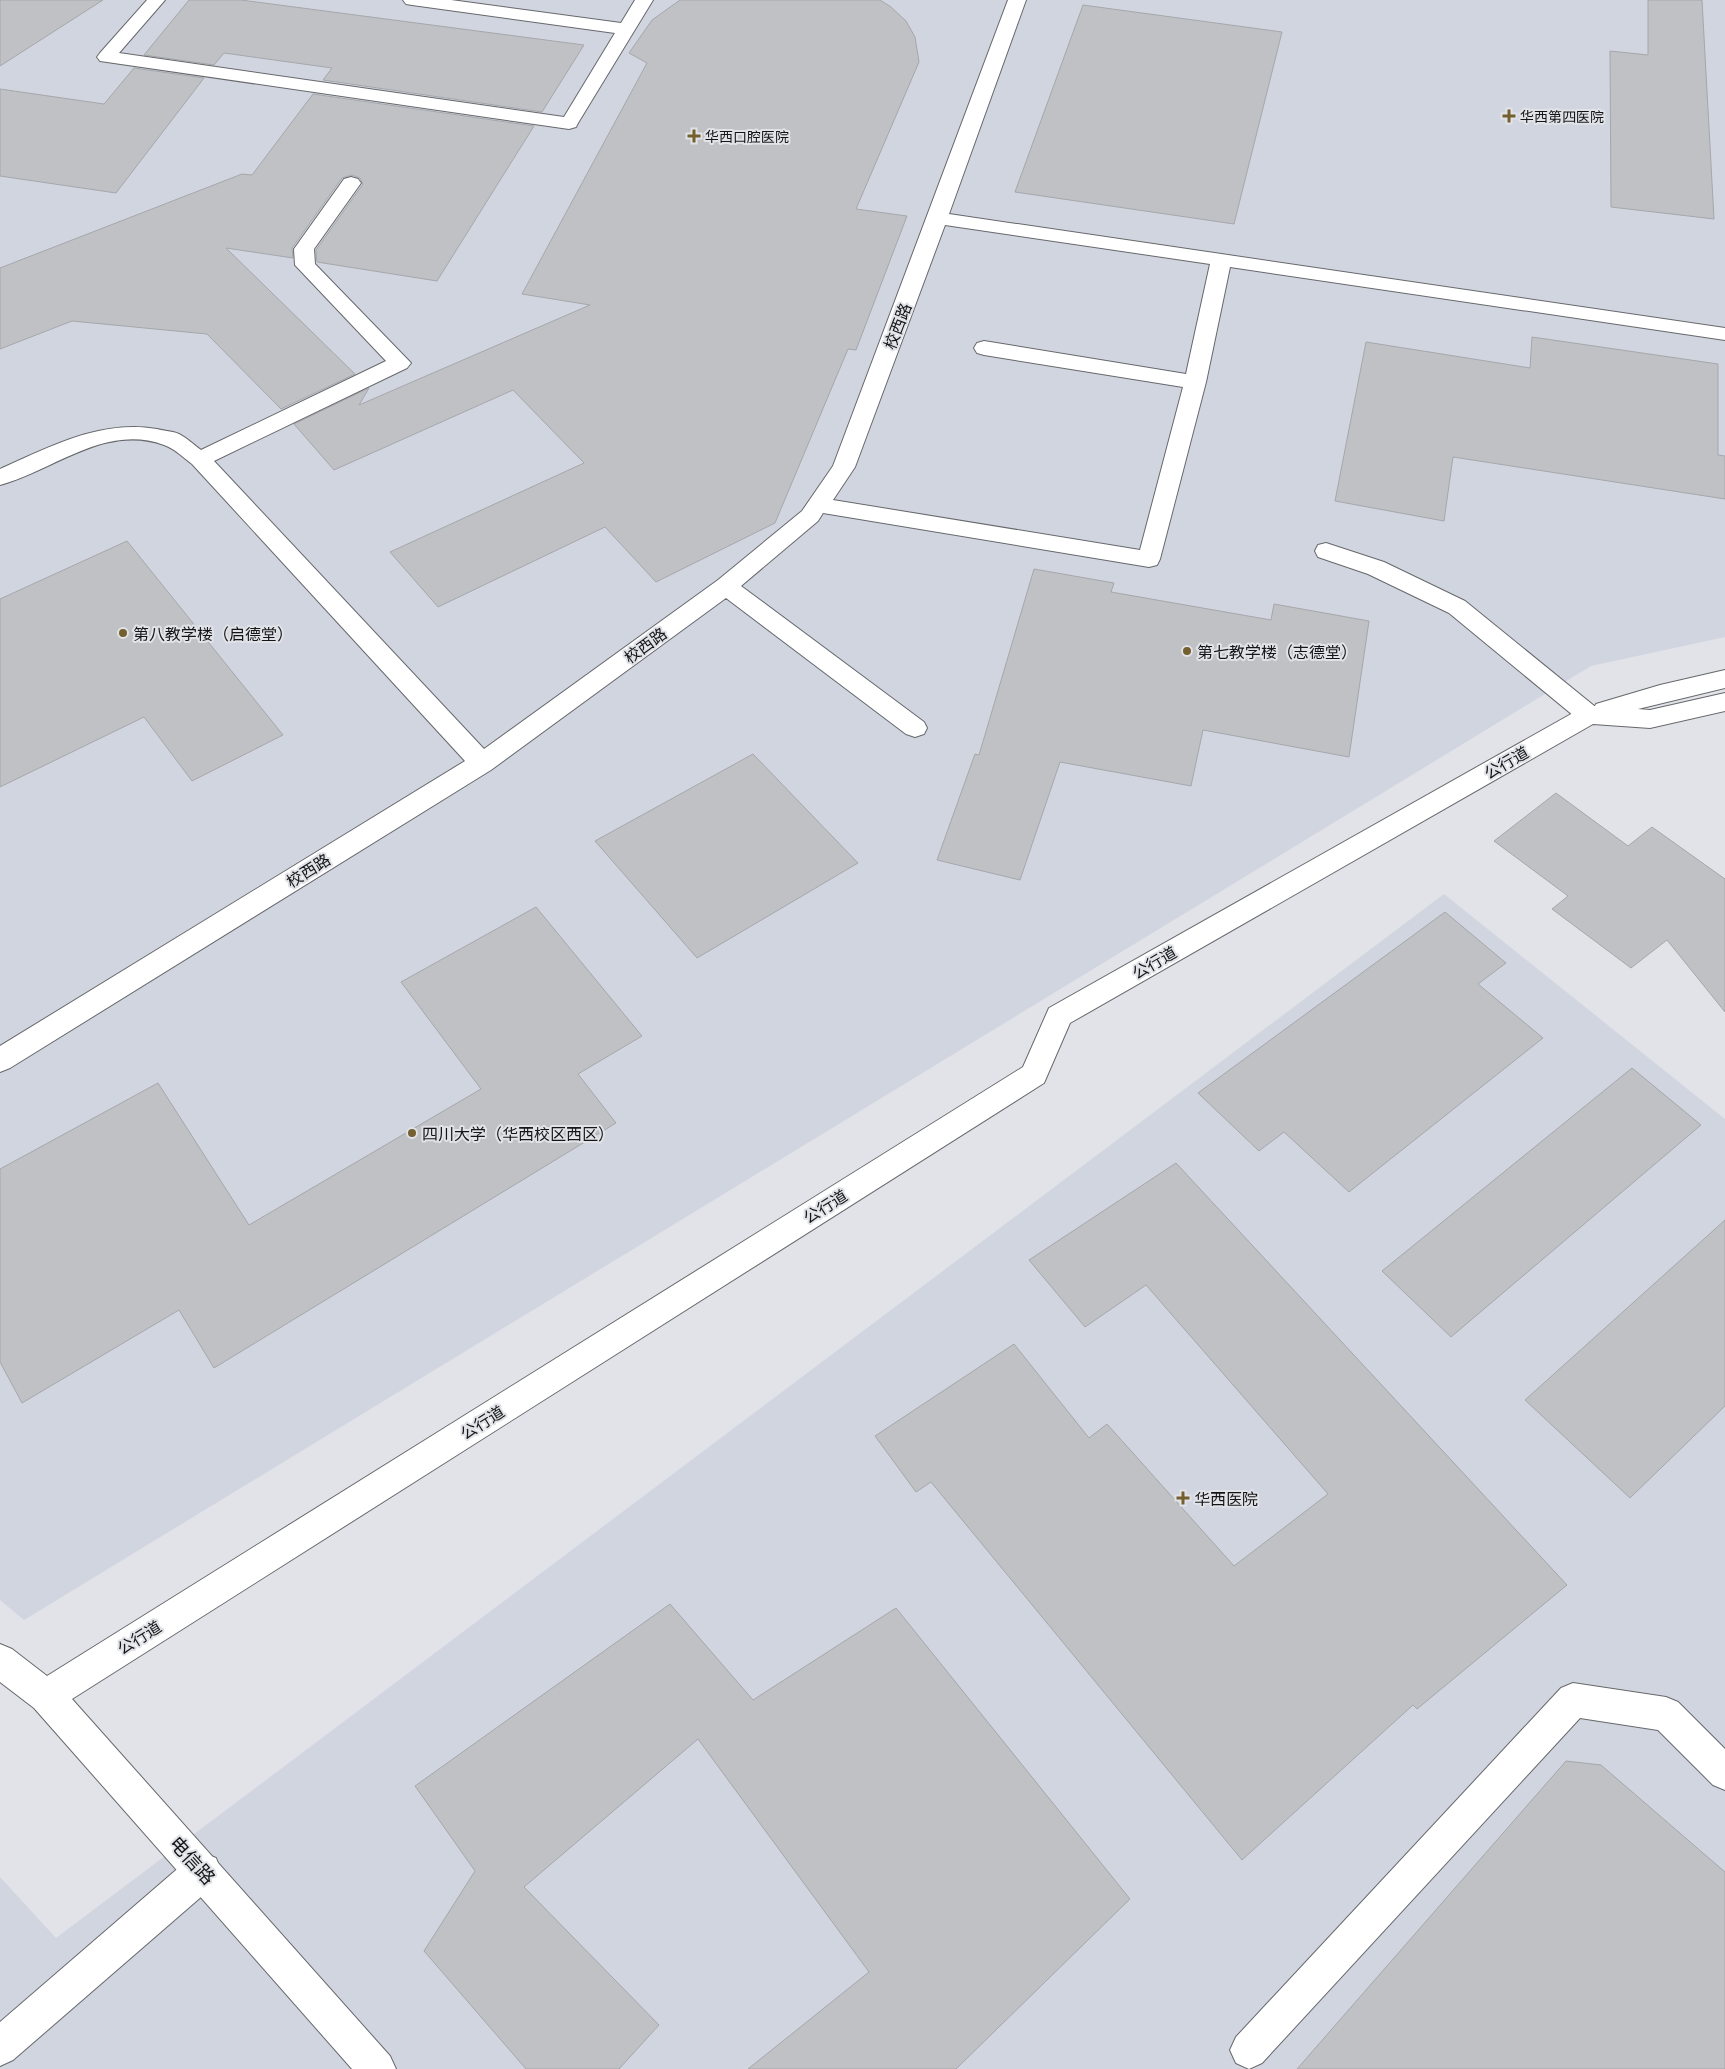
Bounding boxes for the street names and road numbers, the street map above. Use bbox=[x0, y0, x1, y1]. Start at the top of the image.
street label: 校西路 bbox=[880, 300, 914, 352]
street label: 校西路 bbox=[620, 623, 670, 667]
street label: 公行道 bbox=[1480, 742, 1532, 782]
street label: 校西路 bbox=[283, 849, 333, 891]
street label: 公行道 bbox=[1128, 942, 1180, 982]
street label: 公行道 bbox=[800, 1185, 850, 1227]
street label: 公行道 bbox=[457, 1401, 507, 1443]
street label: 公行道 bbox=[114, 1616, 164, 1658]
street label: 电信路 bbox=[165, 1831, 221, 1889]

